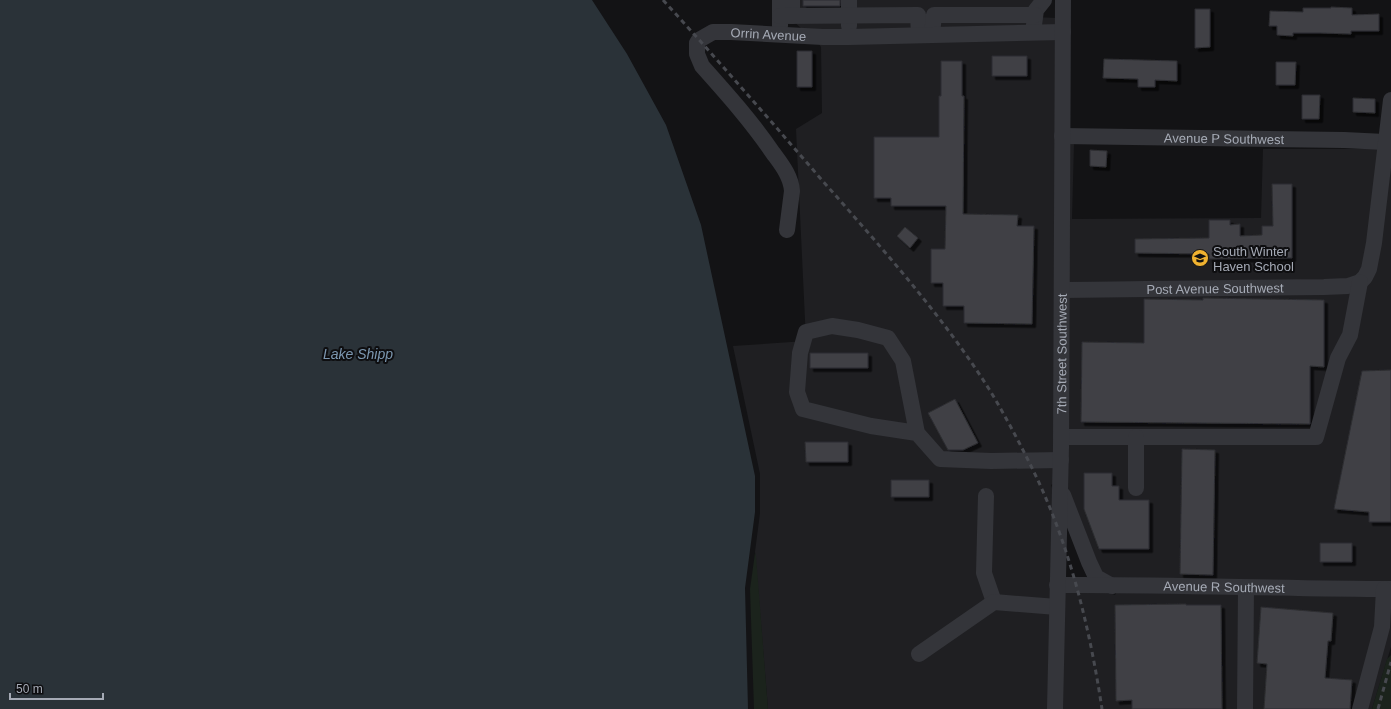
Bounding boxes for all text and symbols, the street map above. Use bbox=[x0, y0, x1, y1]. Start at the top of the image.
street label: Orrin Avenue bbox=[730, 25, 807, 44]
street label: Avenue P Southwest bbox=[1164, 130, 1285, 147]
place label: South Winter Haven School bbox=[1213, 244, 1294, 274]
school or university icon: South Winter Haven School bbox=[1190, 248, 1210, 268]
street label: Post Avenue Southwest bbox=[1146, 280, 1284, 297]
street label: 7th Street Southwest bbox=[1054, 293, 1070, 415]
water label: Lake Shipp bbox=[323, 346, 393, 362]
street label: Avenue R Southwest bbox=[1163, 579, 1285, 596]
scale bar bbox=[10, 675, 103, 701]
text: 50 m bbox=[16, 682, 43, 696]

